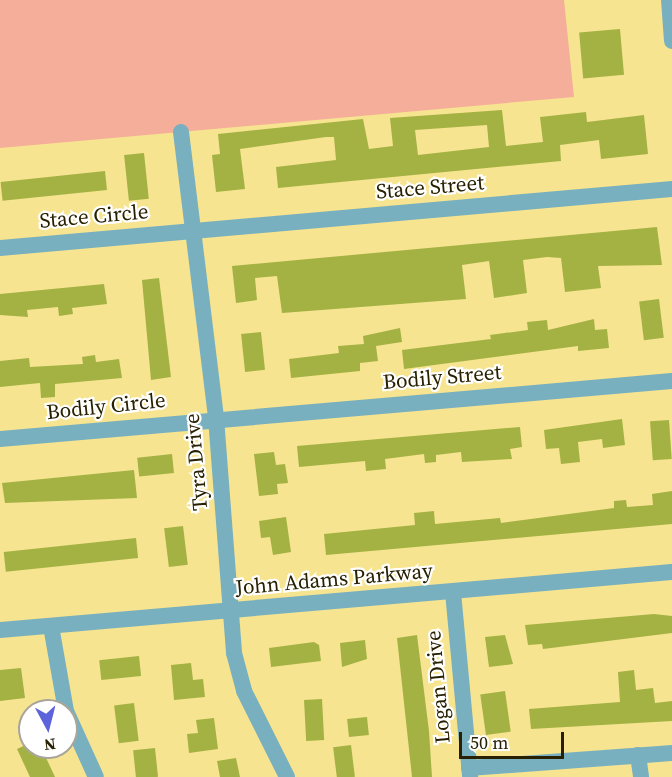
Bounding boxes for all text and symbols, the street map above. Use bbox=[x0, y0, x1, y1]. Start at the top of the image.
street label: Stace Street bbox=[375, 170, 485, 204]
street label: Stace Circle bbox=[39, 199, 149, 233]
street label: Bodily Street bbox=[382, 359, 502, 395]
street label: Bodily Circle bbox=[45, 387, 167, 425]
street label: Tyra Drive bbox=[179, 412, 213, 512]
street label: John Adams Parkway bbox=[234, 558, 434, 600]
street label: Logan Drive bbox=[421, 629, 455, 745]
north arrow bbox=[18, 699, 78, 759]
scale bar bbox=[462, 720, 567, 758]
text: 50 m bbox=[470, 730, 508, 755]
text: N bbox=[43, 733, 57, 757]

